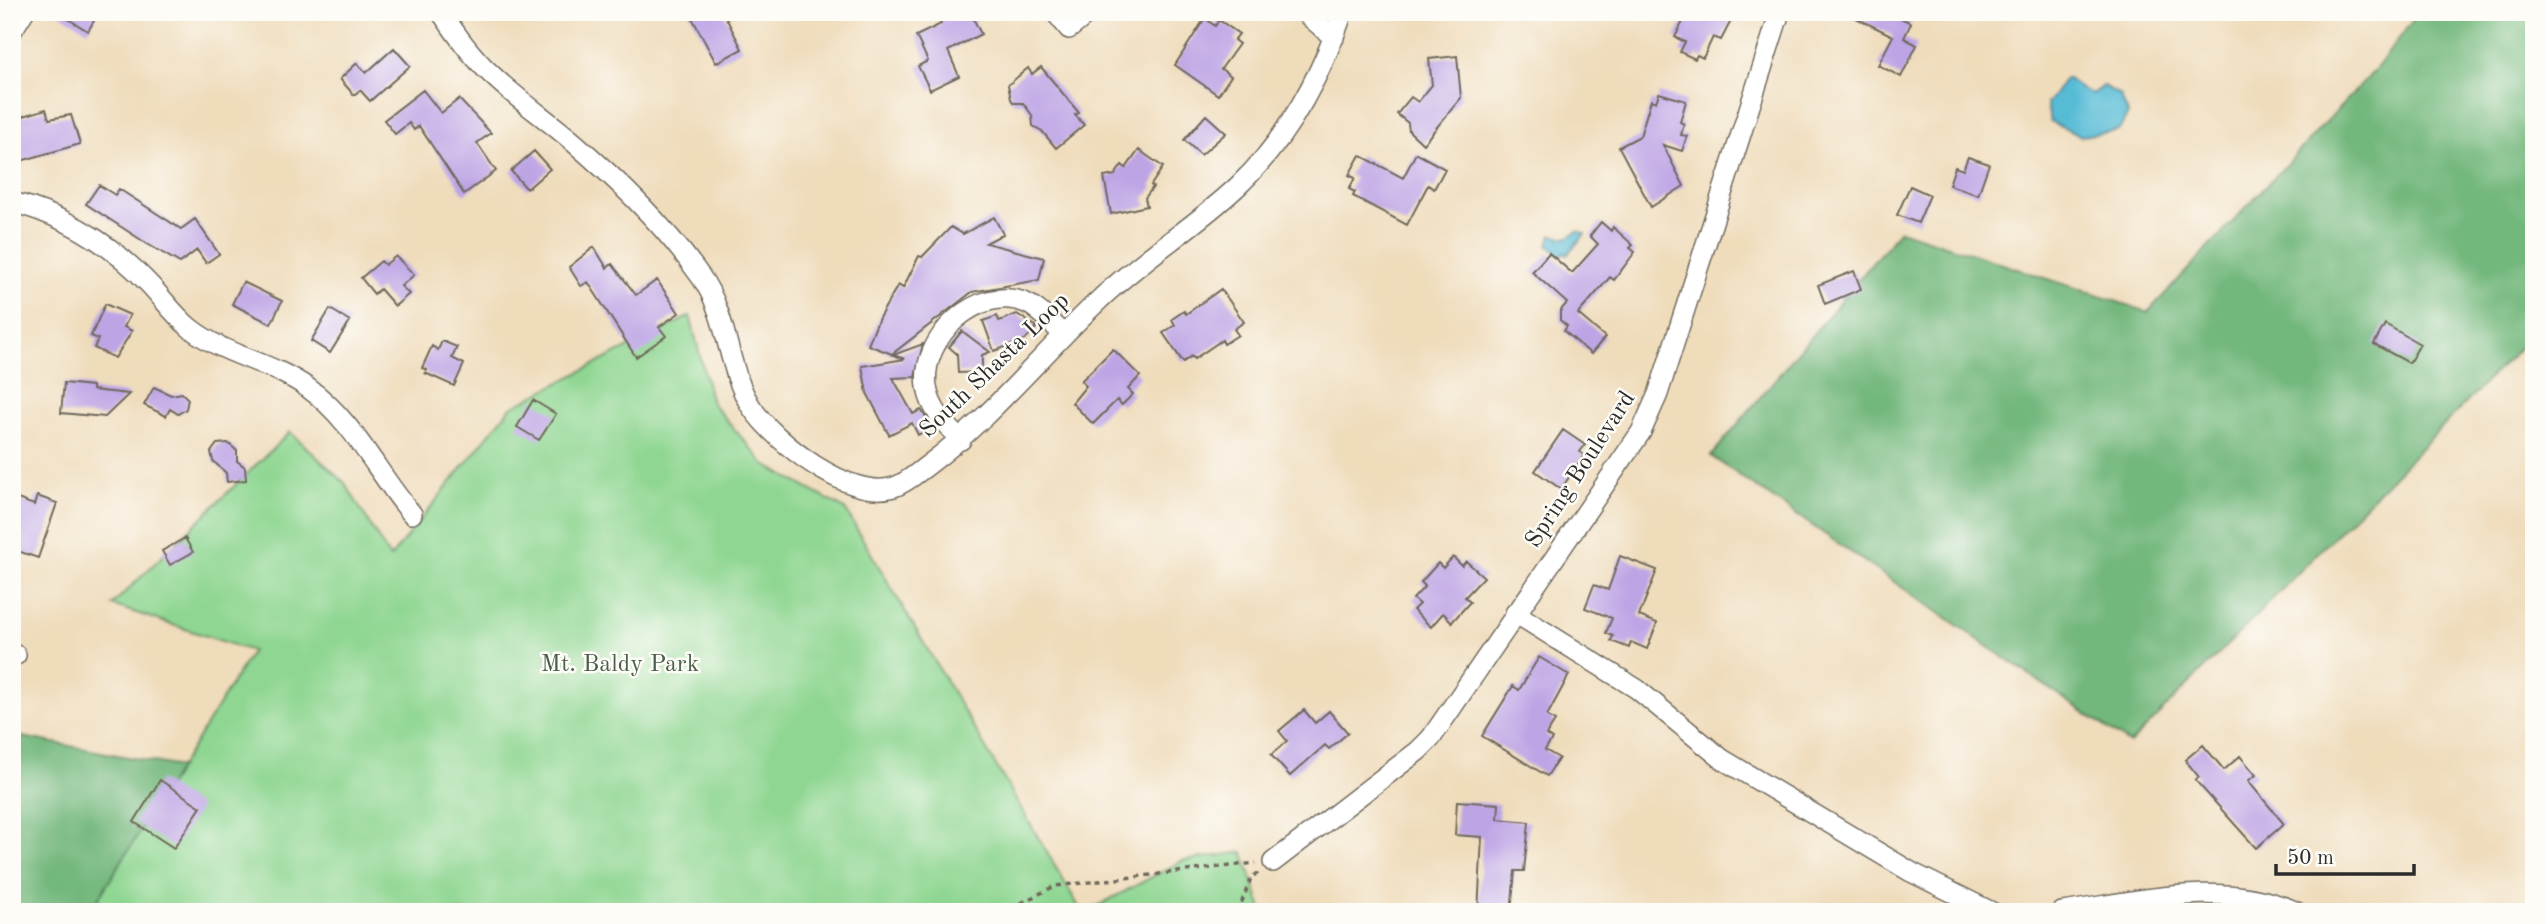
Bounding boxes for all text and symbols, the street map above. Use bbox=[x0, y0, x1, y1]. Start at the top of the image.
street label: South Shasta Loop bbox=[916, 289, 1074, 443]
street label: Spring Boulevard bbox=[1522, 387, 1640, 553]
park label: Mt. Baldy Park bbox=[541, 653, 699, 677]
scale bar bbox=[2276, 833, 2415, 877]
text: 50 m bbox=[2287, 848, 2334, 869]

